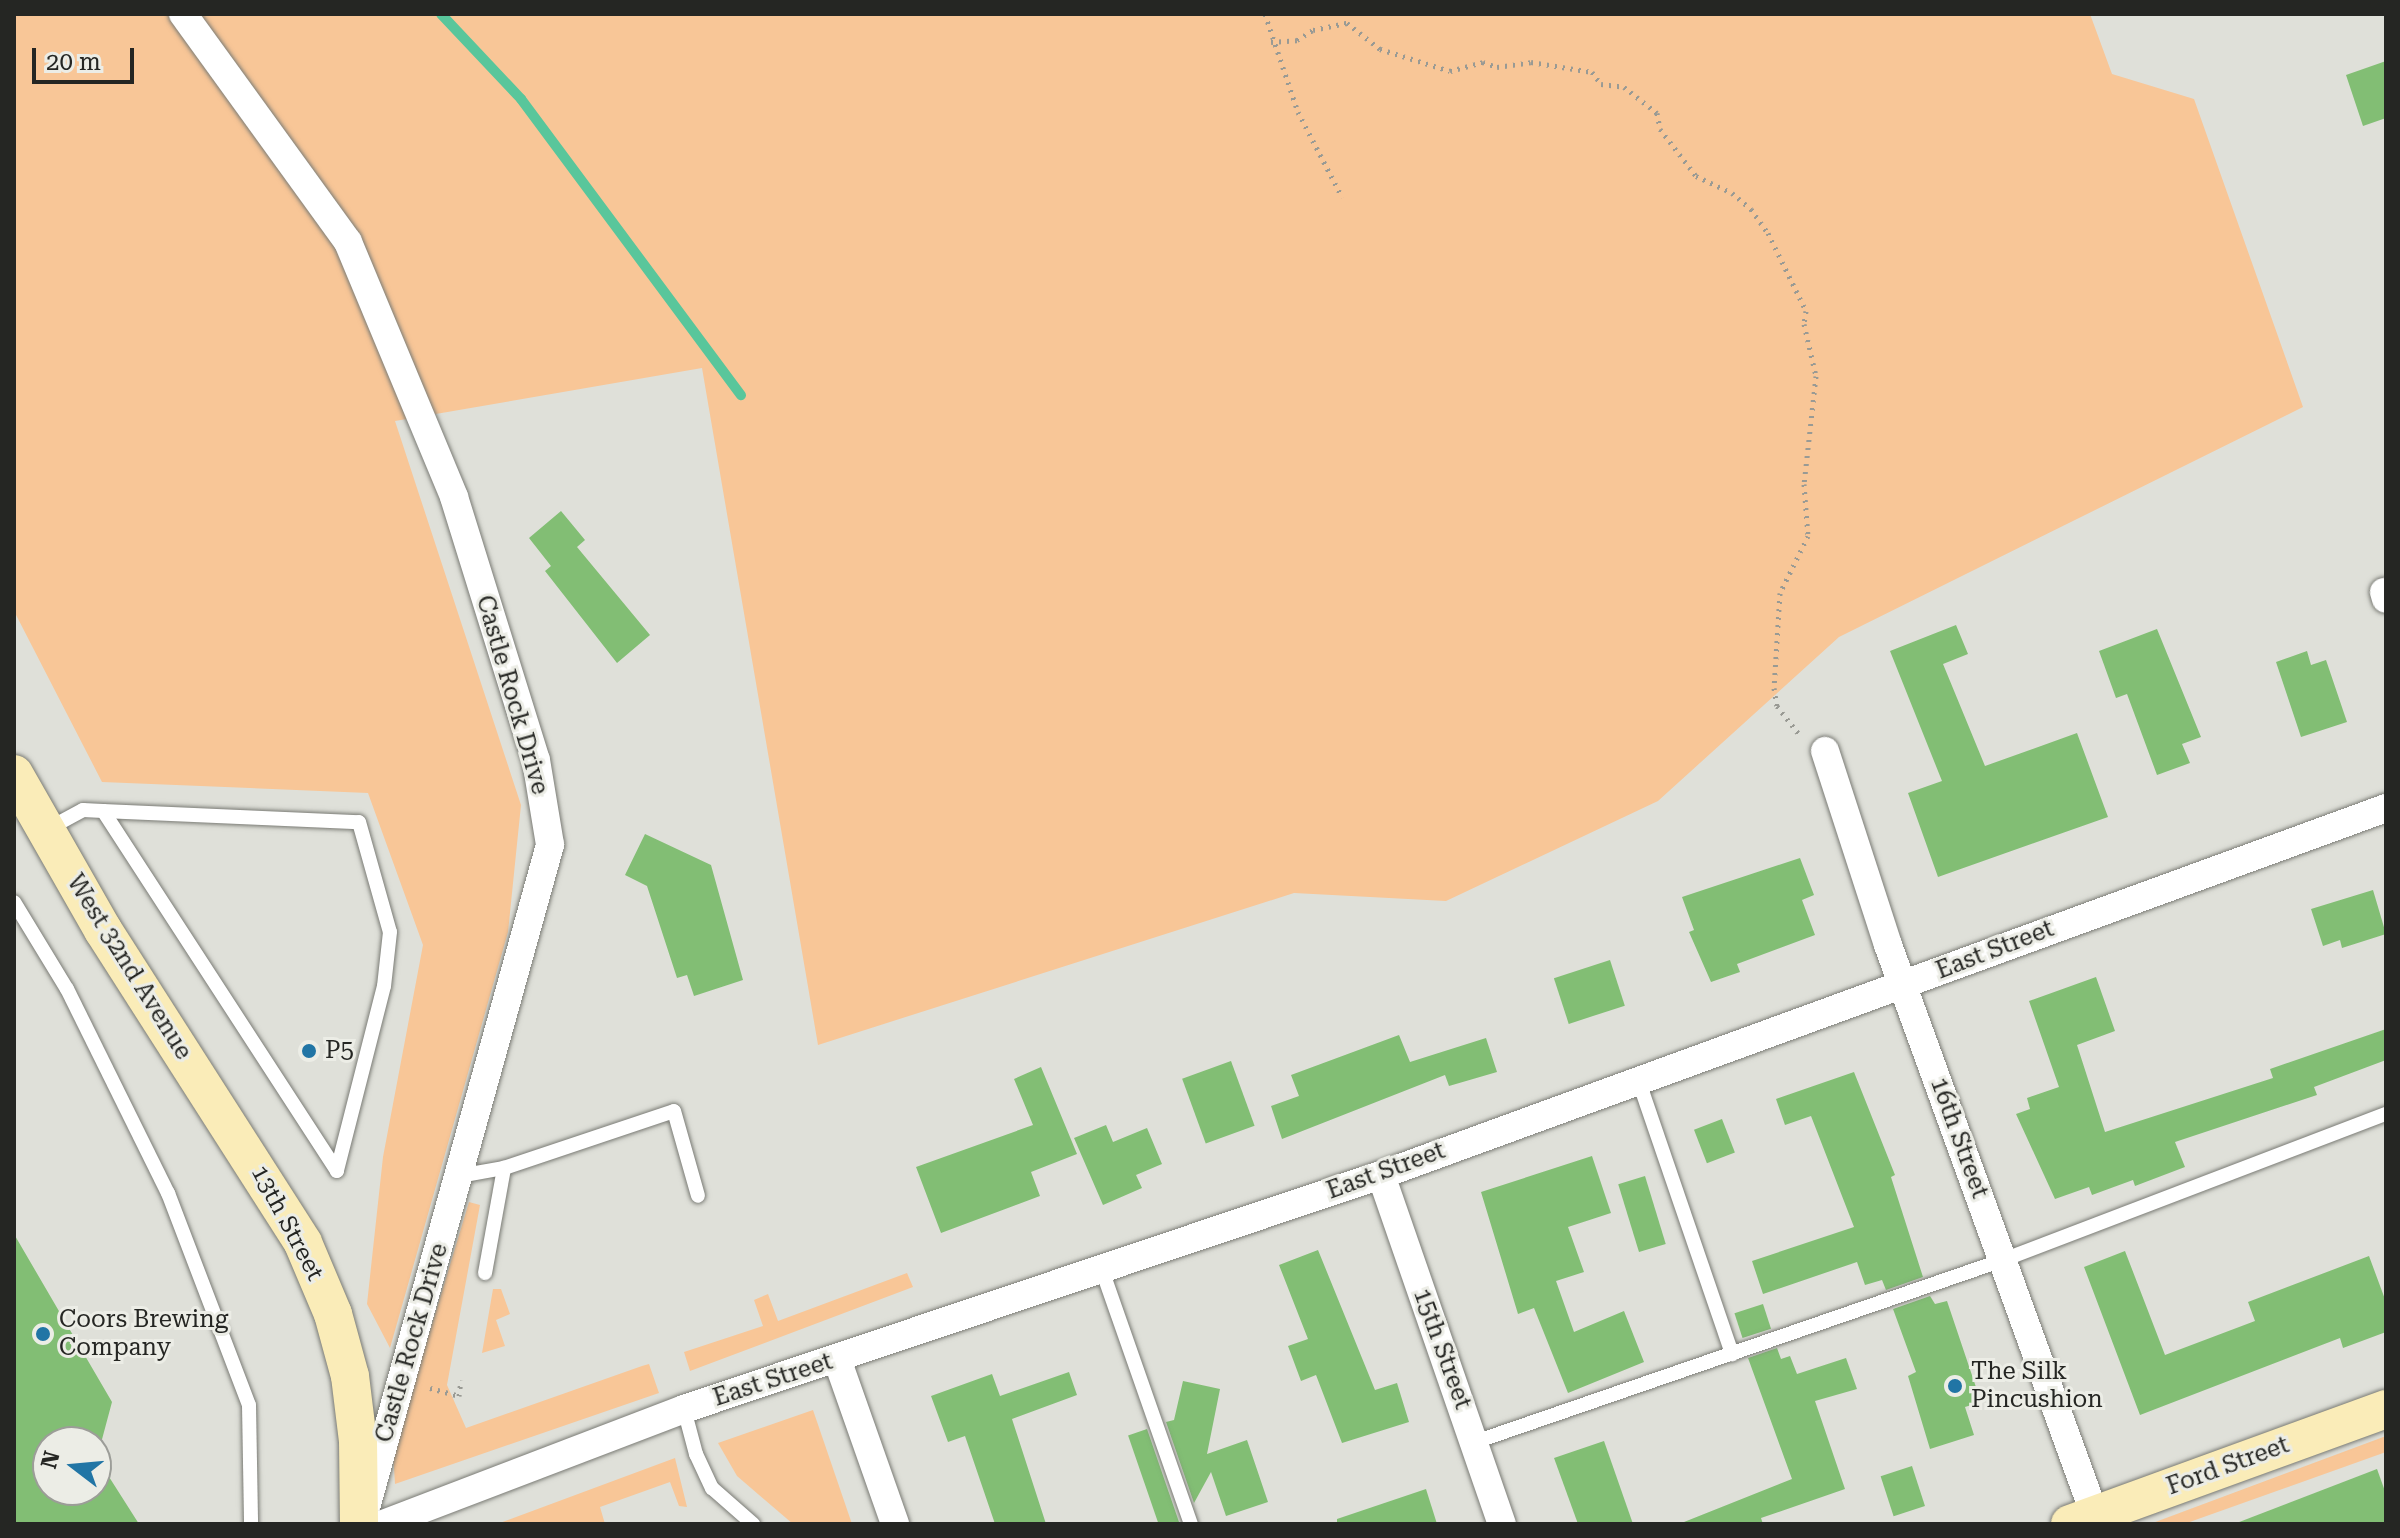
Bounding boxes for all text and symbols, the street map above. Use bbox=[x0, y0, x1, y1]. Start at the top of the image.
scale bar bbox=[36, 32, 138, 82]
text: 20 m bbox=[46, 48, 101, 76]
street label: Castle Rock Drive bbox=[470, 592, 554, 798]
street label: West 32nd Avenue bbox=[60, 869, 198, 1065]
street label: East Street bbox=[1932, 914, 2058, 986]
place label: P5 bbox=[325, 1037, 354, 1065]
marker: P5 bbox=[300, 1042, 318, 1060]
street label: 16th Street bbox=[1924, 1074, 1994, 1202]
street label: East Street bbox=[1323, 1136, 1449, 1206]
street label: 13th Street bbox=[245, 1161, 329, 1285]
street label: Castle Rock Drive bbox=[370, 1240, 454, 1446]
street label: 15th Street bbox=[1407, 1285, 1477, 1413]
place label: Coors Brewing Company bbox=[59, 1306, 228, 1362]
marker: Coors Brewing Company bbox=[34, 1325, 52, 1343]
street label: East Street bbox=[710, 1347, 836, 1413]
place label: The Silk Pincushion bbox=[1971, 1358, 2103, 1414]
marker: The Silk Pincushion bbox=[1946, 1377, 1964, 1395]
north arrow bbox=[32, 1426, 112, 1506]
street label: Ford Street bbox=[2163, 1431, 2293, 1501]
text: N bbox=[36, 1448, 65, 1471]

